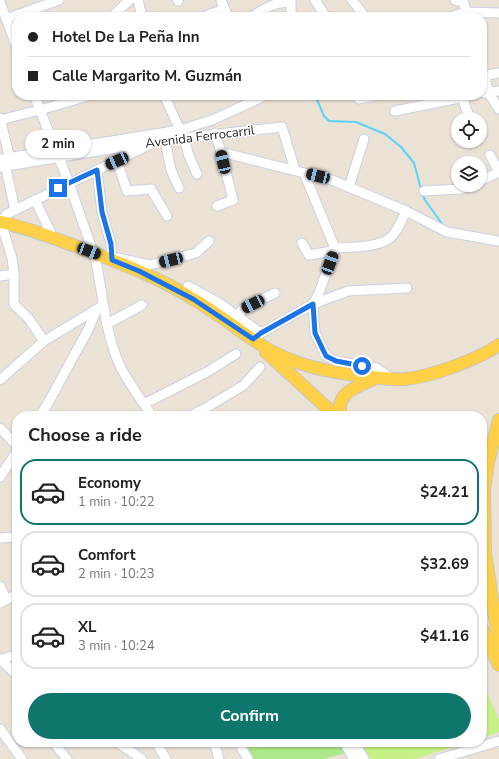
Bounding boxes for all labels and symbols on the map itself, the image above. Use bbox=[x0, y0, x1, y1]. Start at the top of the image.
street label: Avenida Ferrocarril bbox=[144, 121, 256, 153]
callout: 2 min bbox=[25, 130, 91, 158]
car bbox=[214, 149, 232, 175]
car bbox=[104, 151, 130, 171]
car bbox=[305, 167, 331, 185]
route end bbox=[49, 179, 67, 197]
car bbox=[76, 241, 102, 261]
car bbox=[320, 250, 340, 276]
car bbox=[158, 251, 184, 269]
car bbox=[240, 293, 266, 315]
route start bbox=[353, 357, 371, 375]

